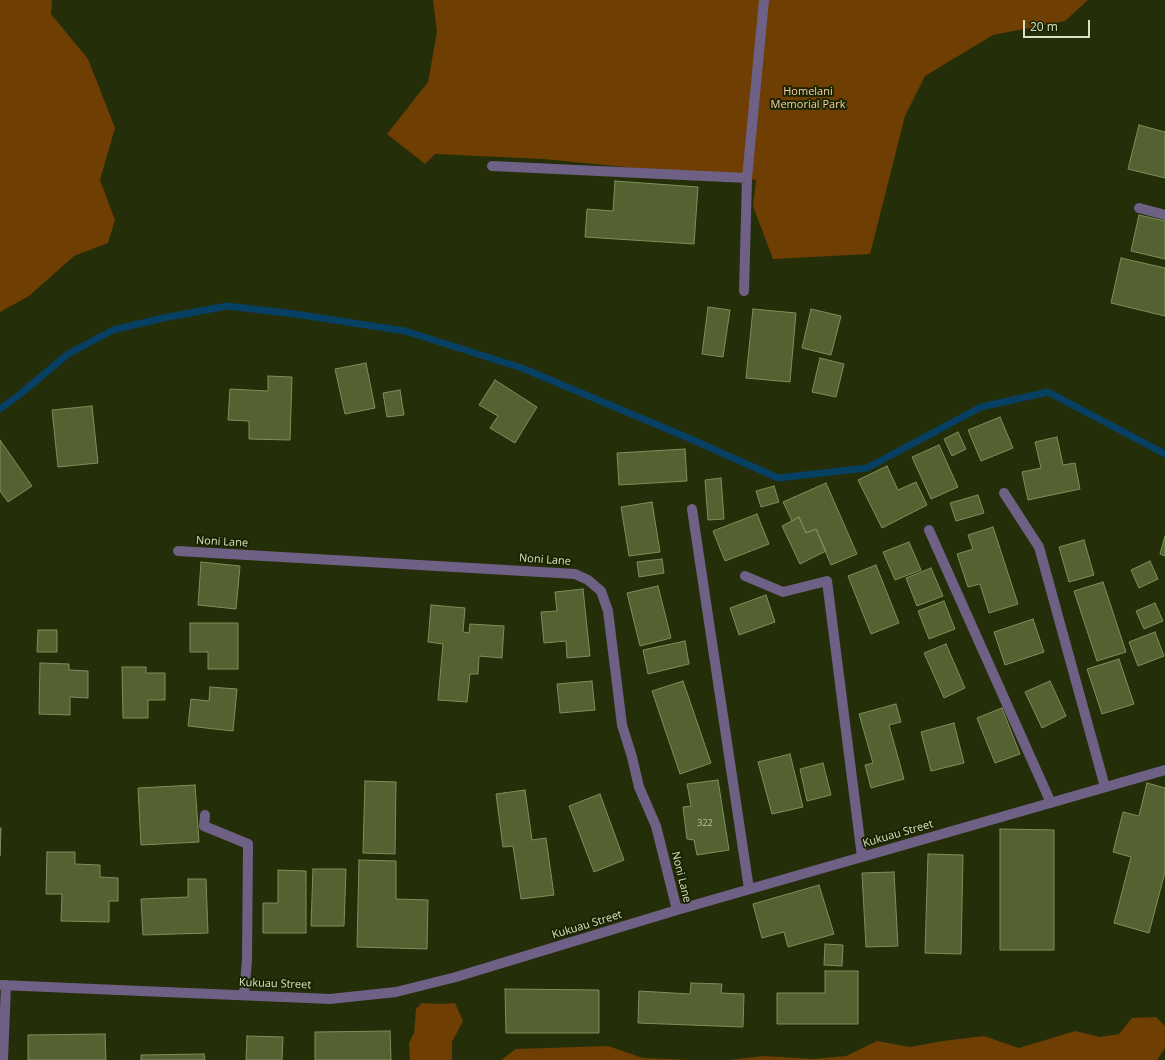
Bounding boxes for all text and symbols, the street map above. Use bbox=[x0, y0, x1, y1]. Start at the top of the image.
scale bar bbox=[1025, 12, 1092, 38]
text: 20 m bbox=[1030, 18, 1058, 35]
park label: Homelani Memorial Park bbox=[771, 85, 845, 111]
street label: Noni Lane bbox=[196, 534, 248, 550]
street label: Noni Lane bbox=[519, 552, 571, 568]
house number: 322 bbox=[697, 818, 713, 828]
street label: Kukuau Street bbox=[861, 818, 935, 850]
street label: Noni Lane bbox=[668, 850, 694, 904]
street label: Kukuau Street bbox=[550, 908, 624, 942]
street label: Kukuau Street bbox=[239, 976, 311, 992]

